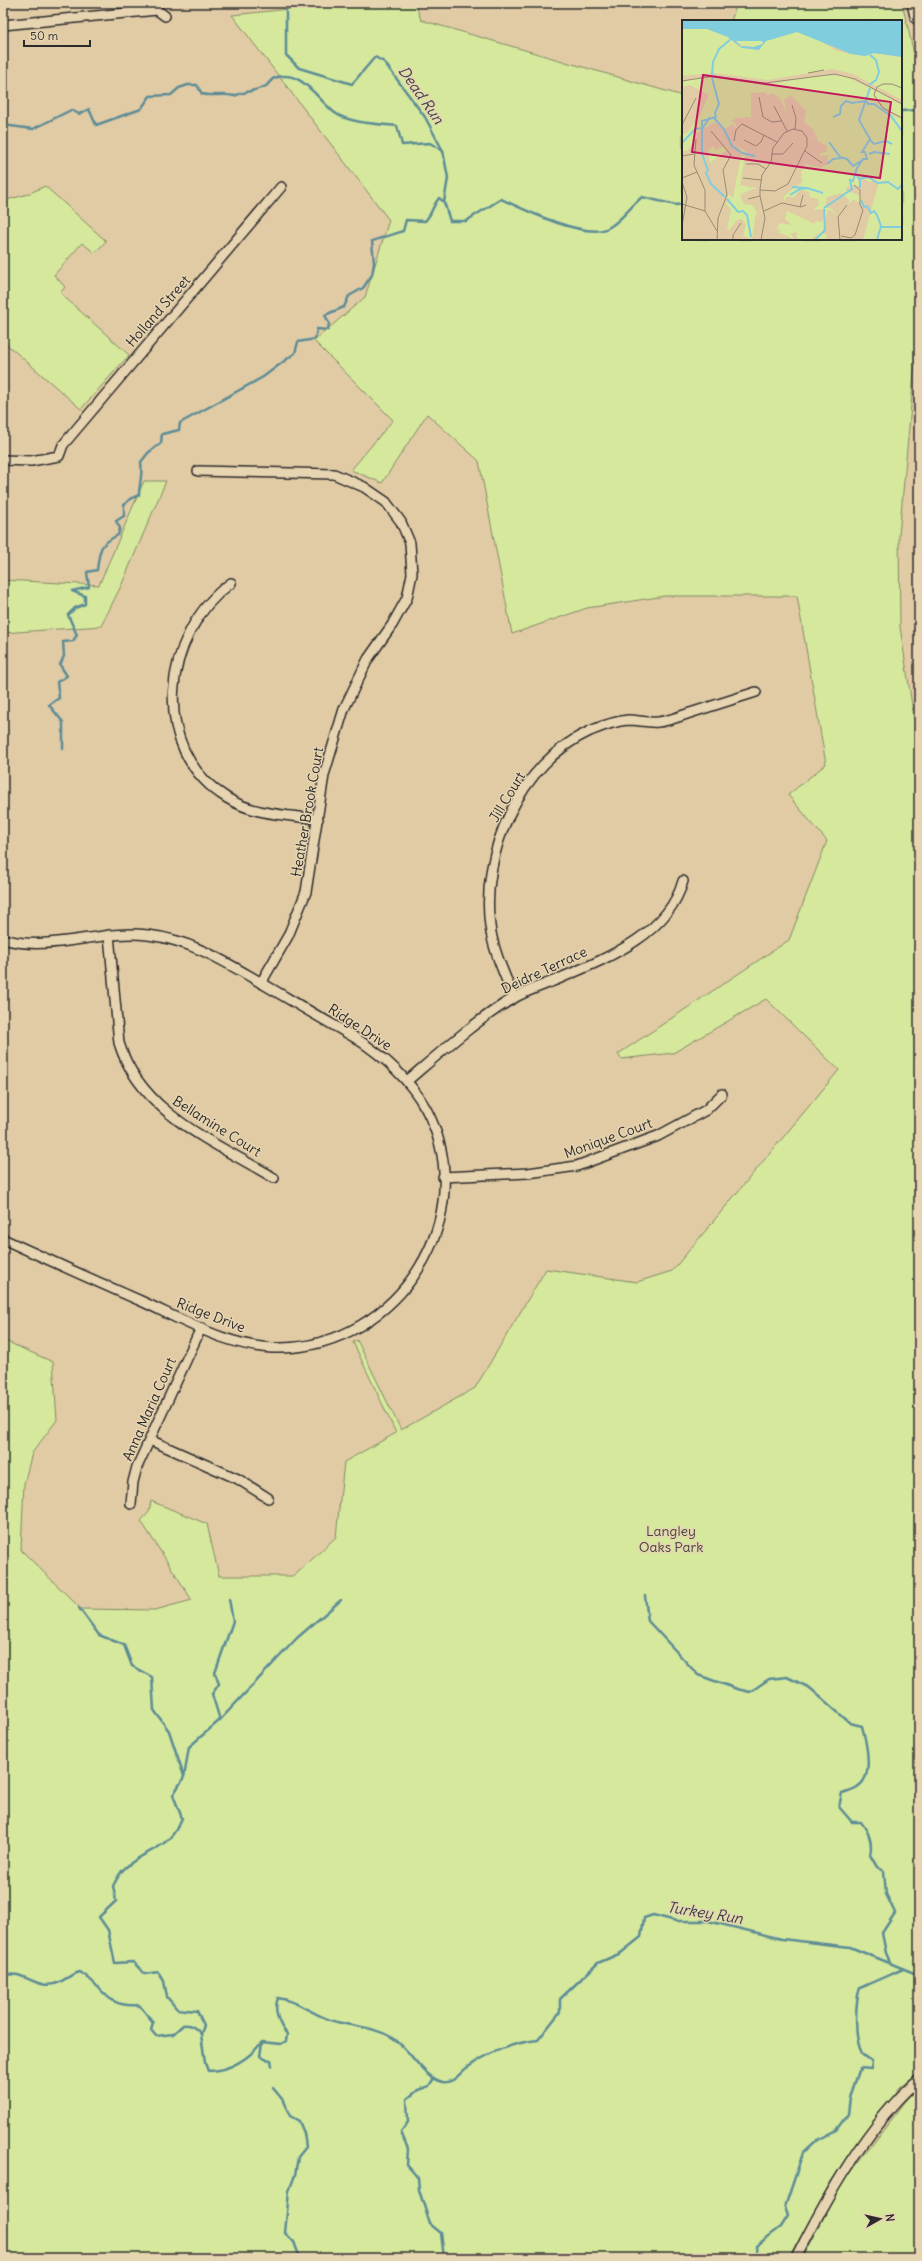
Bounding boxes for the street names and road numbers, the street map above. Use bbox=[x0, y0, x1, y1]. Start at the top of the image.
street label: Holland Street bbox=[122, 271, 194, 351]
street label: Heather Brook Court bbox=[287, 745, 327, 878]
street label: Jill Court bbox=[485, 768, 529, 825]
street label: Deidre Terrace bbox=[498, 942, 590, 998]
street label: Ridge Drive bbox=[325, 1000, 395, 1054]
street label: Bellamine Court bbox=[169, 1092, 265, 1161]
street label: Monique Court bbox=[561, 1114, 655, 1162]
street label: Ridge Drive bbox=[174, 1294, 248, 1336]
street label: Anna Maria Court bbox=[118, 1354, 180, 1464]

